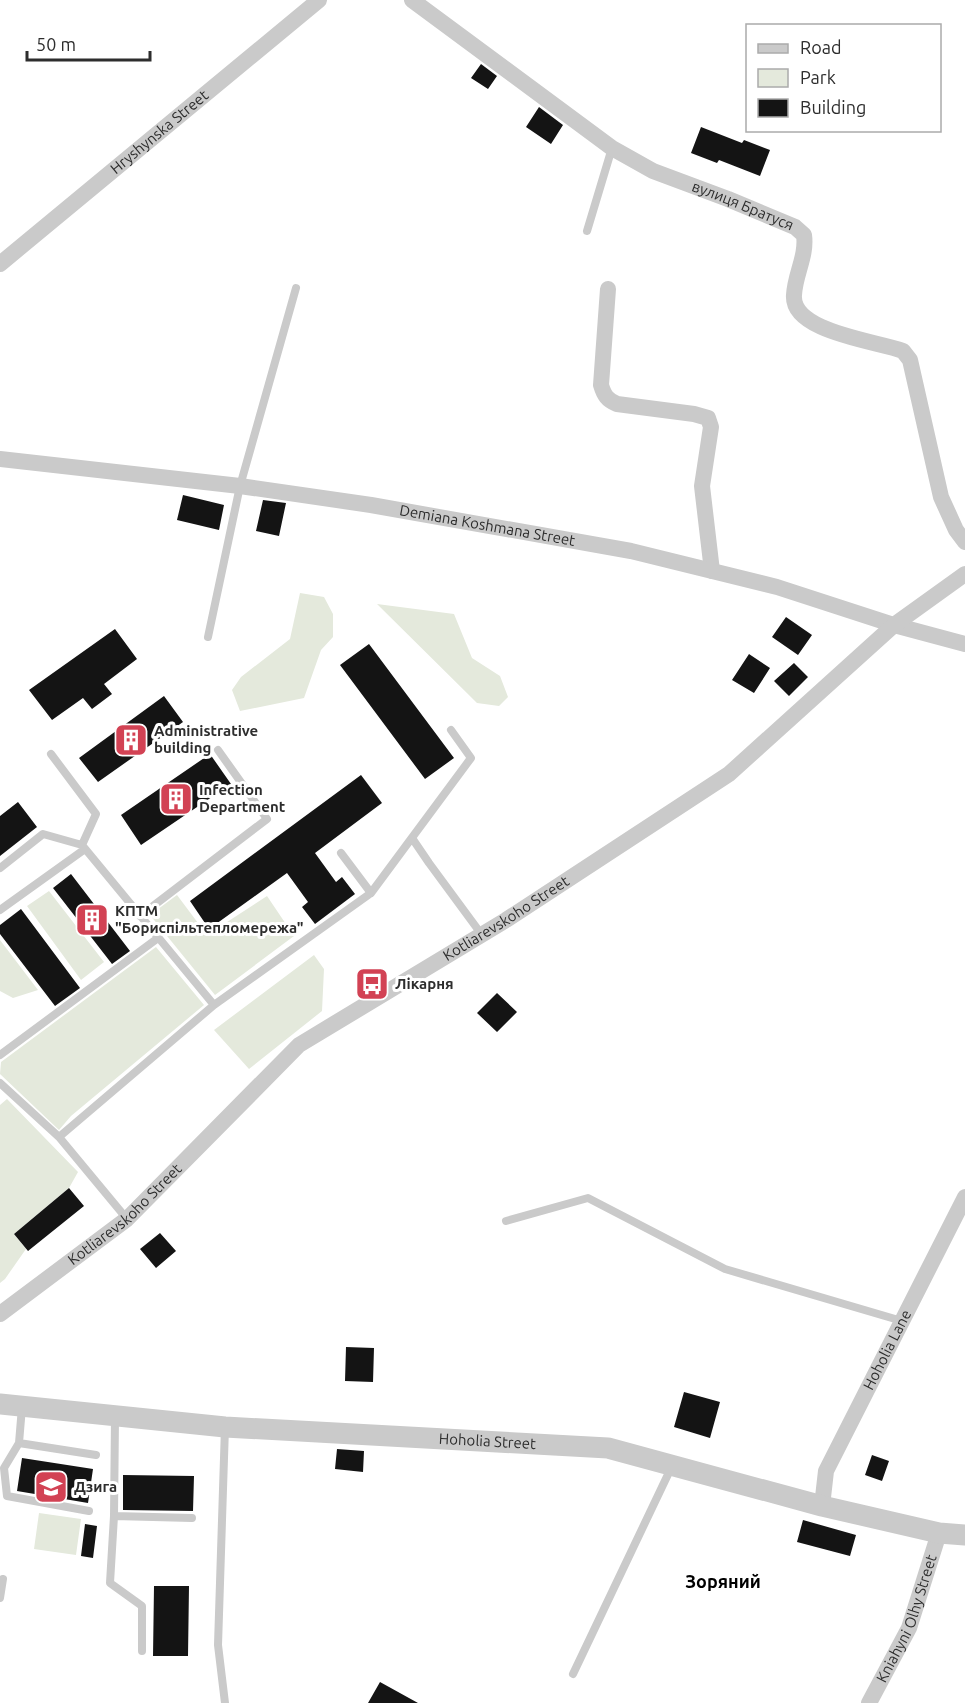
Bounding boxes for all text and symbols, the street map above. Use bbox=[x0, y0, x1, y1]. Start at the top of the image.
scale bar bbox=[27, 24, 150, 62]
legend bbox=[746, 24, 941, 132]
text: 50 m bbox=[36, 34, 76, 54]
text: Road bbox=[800, 37, 842, 57]
text: Park bbox=[800, 67, 836, 87]
street label: Hryshynska Street bbox=[107, 86, 211, 177]
text: Building bbox=[800, 97, 866, 117]
street label: вулиця Братуся bbox=[690, 177, 796, 233]
street label: Demiana Koshmana Street bbox=[398, 501, 577, 549]
building icon: Administrative building bbox=[113, 722, 149, 758]
place label: Administrative building bbox=[154, 722, 258, 756]
building icon: Infection Department bbox=[158, 781, 194, 817]
place label: Infection Department bbox=[199, 781, 286, 815]
street label: Kotliarevskoho Street bbox=[440, 872, 572, 964]
building icon: КПТМ "Бориспільтепломережа" bbox=[74, 902, 110, 938]
place label: КПТМ "Бориспільтепломережа" bbox=[115, 902, 304, 936]
bus stop icon: Лікарня bbox=[354, 966, 390, 1002]
place label: Лікарня bbox=[395, 975, 454, 992]
street label: Kotliarevskoho Street bbox=[64, 1160, 185, 1268]
street label: Hoholia Lane bbox=[860, 1307, 914, 1393]
street label: Hoholia Street bbox=[438, 1430, 537, 1452]
school or university icon: Дзига bbox=[33, 1469, 69, 1505]
place label: Дзига bbox=[74, 1478, 117, 1495]
street label: Kniahyni Olhy Street bbox=[873, 1552, 940, 1685]
district label: Зоряний bbox=[685, 1571, 761, 1591]

